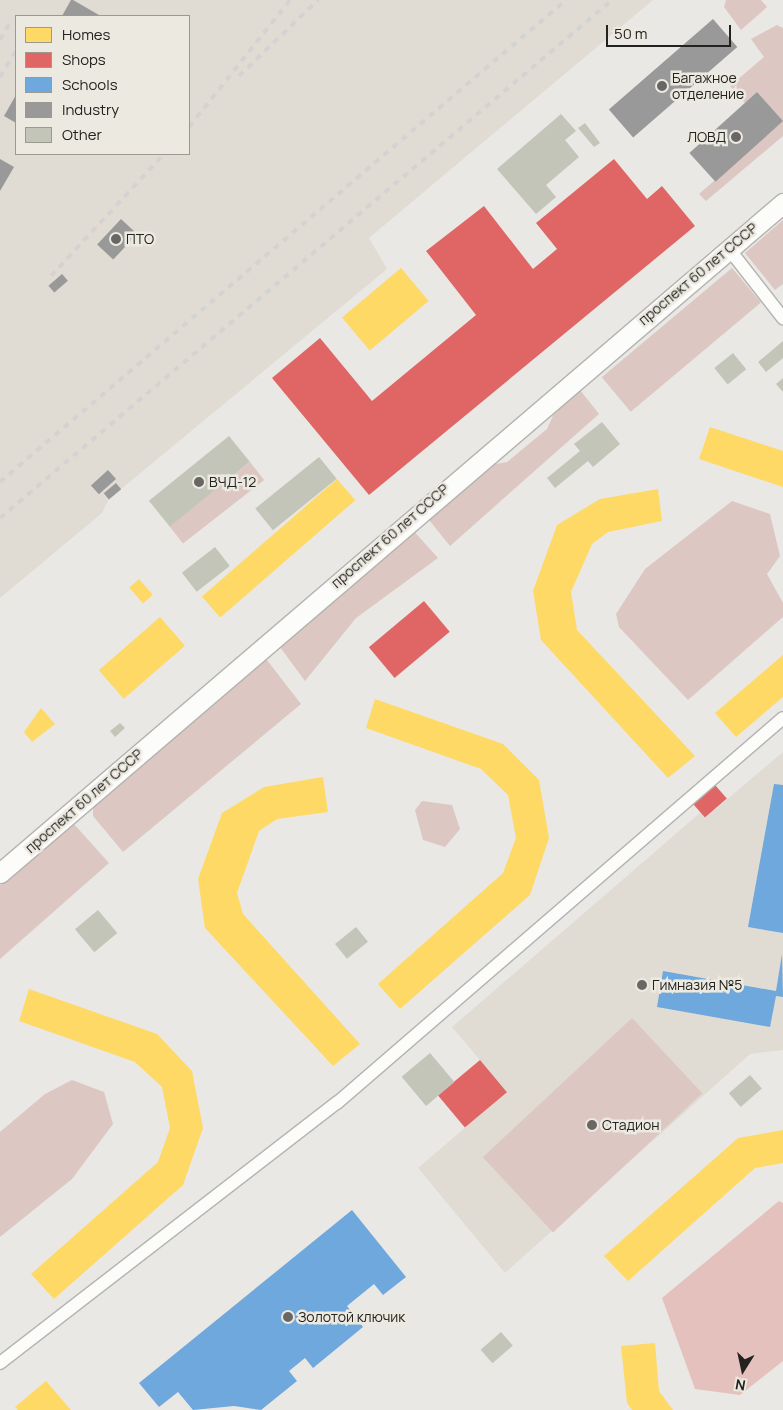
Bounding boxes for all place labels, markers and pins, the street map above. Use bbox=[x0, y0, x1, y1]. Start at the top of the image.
place label: Багажное отделение bbox=[672, 70, 744, 102]
marker: Багажное отделение bbox=[656, 80, 668, 92]
place label: ЛОВД bbox=[687, 129, 726, 145]
marker: ЛОВД bbox=[730, 131, 742, 143]
place label: ПТО bbox=[126, 231, 154, 247]
marker: ПТО bbox=[110, 233, 122, 245]
place label: ВЧД-12 bbox=[209, 474, 256, 490]
marker: ВЧД-12 bbox=[193, 476, 205, 488]
place label: Гимназия №5 bbox=[652, 977, 742, 993]
marker: Гимназия №5 bbox=[636, 979, 648, 991]
place label: Стадион bbox=[602, 1117, 660, 1133]
marker: Стадион bbox=[586, 1119, 598, 1131]
place label: Золотой ключик bbox=[298, 1309, 405, 1325]
marker: Золотой ключик bbox=[282, 1311, 294, 1323]

